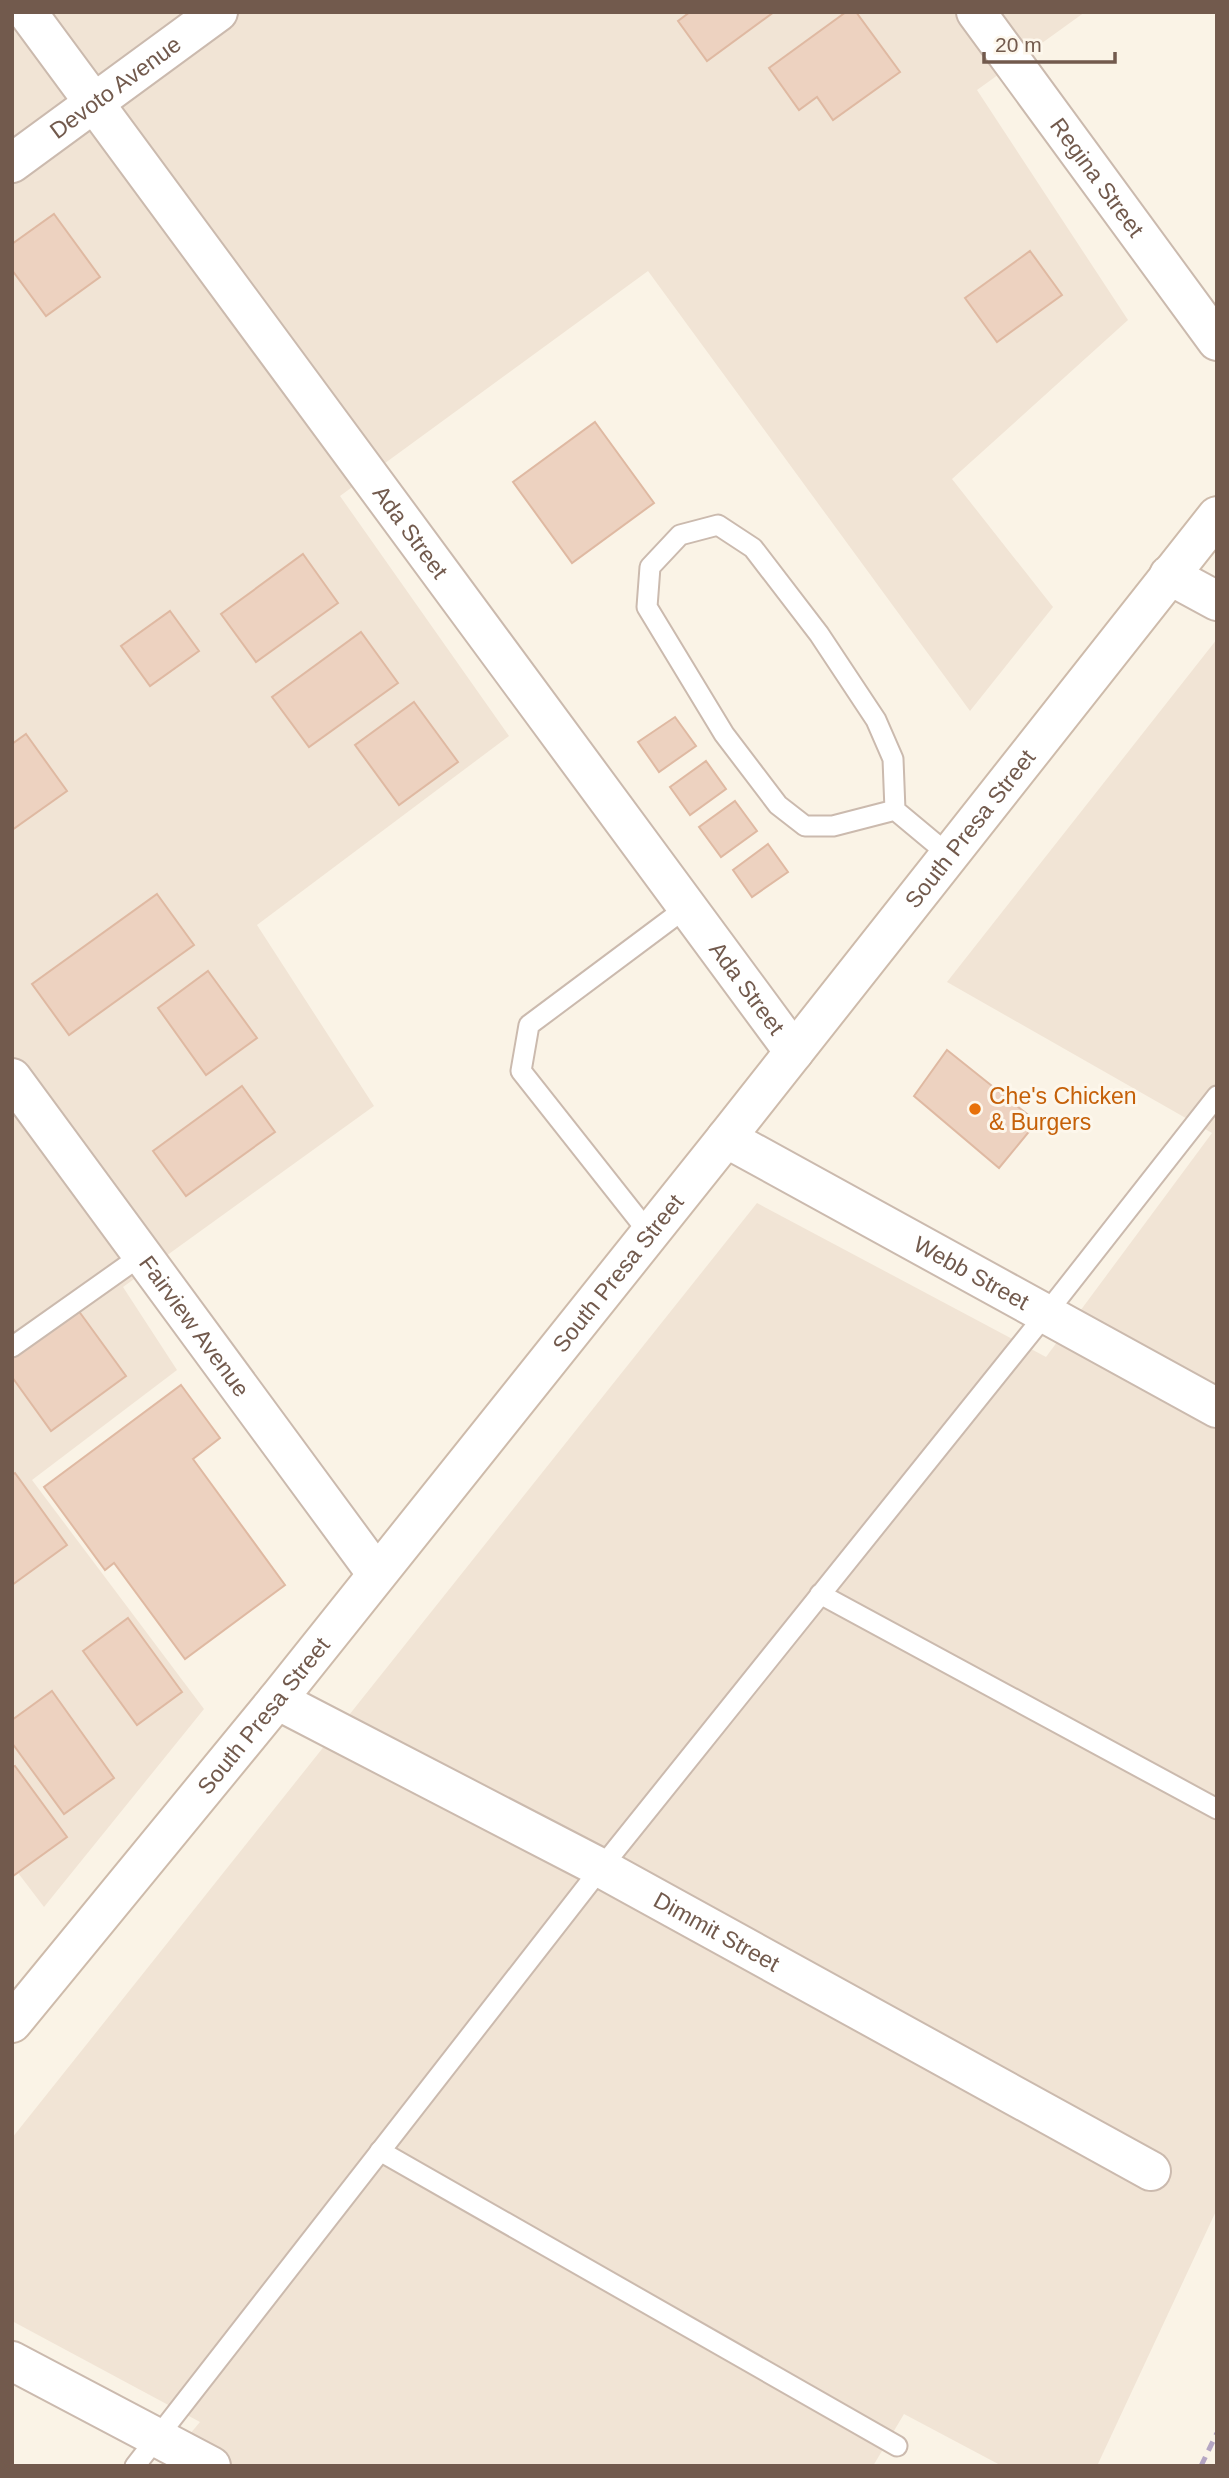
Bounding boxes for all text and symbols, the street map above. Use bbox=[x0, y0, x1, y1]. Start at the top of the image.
scale bar bbox=[984, 21, 1115, 65]
street label: Devoto Avenue bbox=[45, 31, 186, 144]
text: 20 m bbox=[995, 33, 1042, 56]
street label: Regina Street bbox=[1045, 113, 1150, 242]
street label: Ada Street bbox=[368, 480, 454, 584]
street label: South Presa Street bbox=[900, 744, 1041, 913]
street label: Ada Street bbox=[704, 937, 790, 1040]
place label: Che's Chicken & Burgers bbox=[989, 1083, 1137, 1135]
marker: Che's Chicken & Burgers bbox=[967, 1101, 983, 1117]
street label: South Presa Street bbox=[547, 1189, 689, 1357]
street label: Webb Street bbox=[909, 1231, 1034, 1315]
street label: Fairview Avenue bbox=[134, 1251, 255, 1402]
street label: South Presa Street bbox=[192, 1632, 335, 1799]
street label: Dimmit Street bbox=[649, 1887, 784, 1977]

